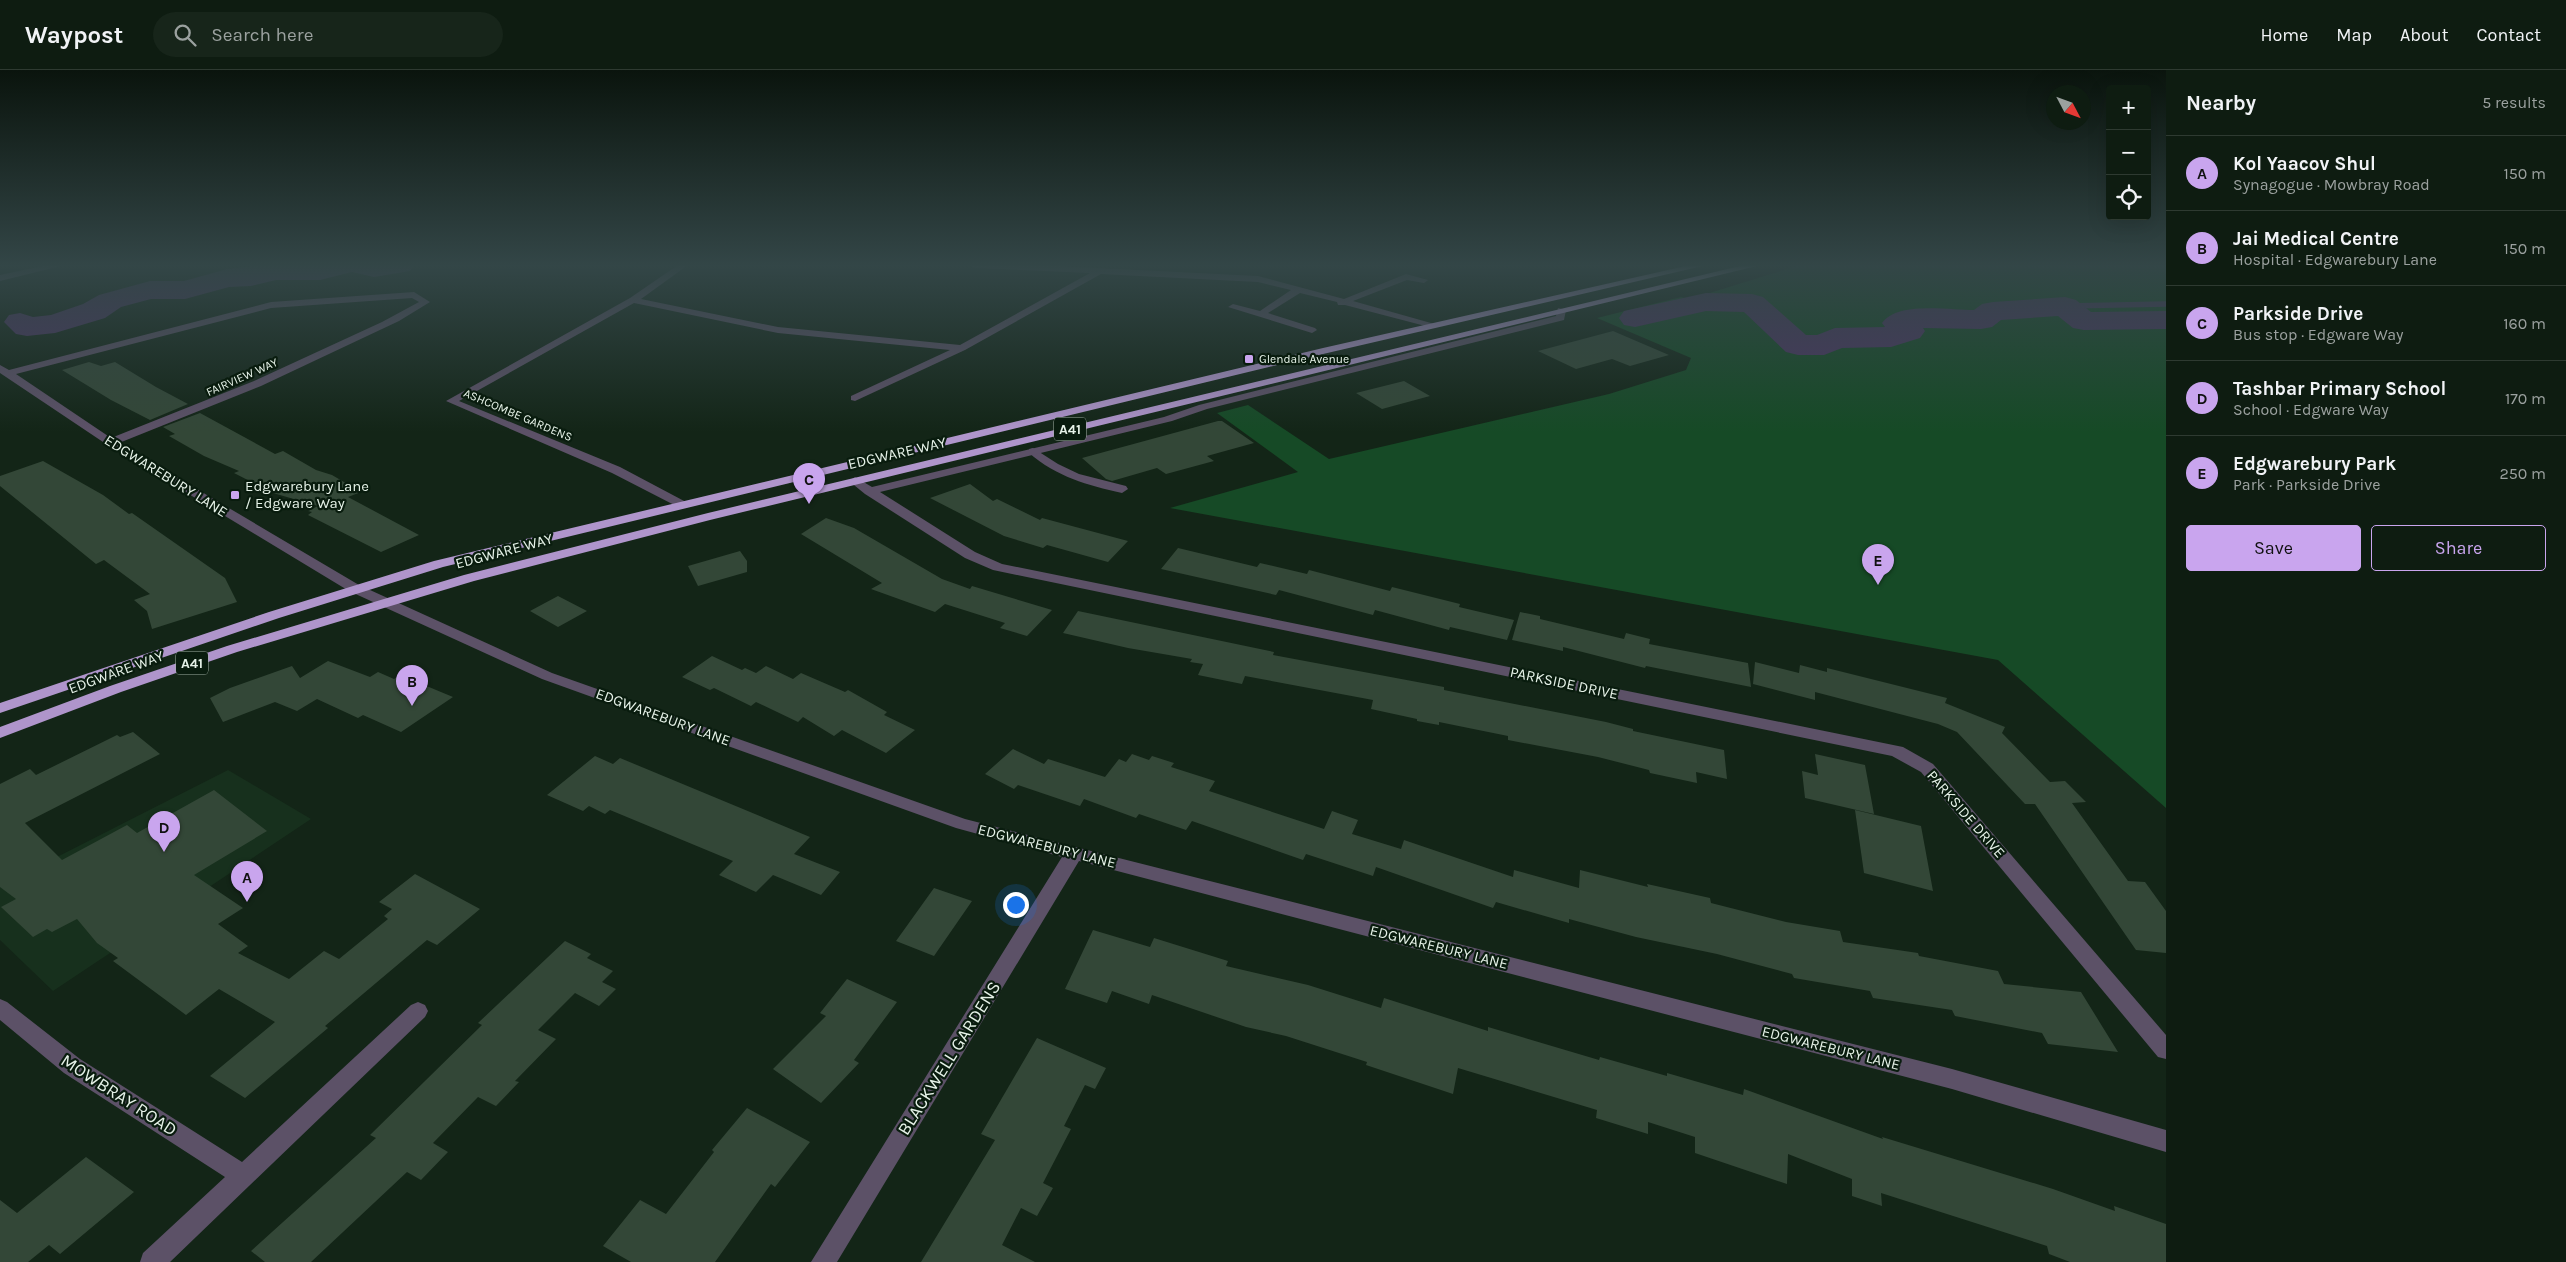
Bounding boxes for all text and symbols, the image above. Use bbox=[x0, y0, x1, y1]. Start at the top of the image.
search box bbox=[153, 12, 503, 57]
text: Waypost bbox=[25, 21, 123, 49]
icon: search bbox=[171, 21, 199, 49]
text: Search here bbox=[211, 24, 313, 46]
text: Home bbox=[2260, 24, 2308, 46]
text: Map bbox=[2336, 24, 2372, 46]
text: About bbox=[2400, 24, 2449, 46]
text: Contact bbox=[2477, 24, 2541, 46]
north arrow bbox=[2046, 85, 2091, 130]
map controls bbox=[2106, 85, 2151, 220]
button: + bbox=[2106, 85, 2151, 130]
text: Nearby bbox=[2186, 91, 2256, 115]
text: 5 results bbox=[2482, 93, 2546, 112]
button: − bbox=[2106, 130, 2151, 175]
text: Kol Yaacov Shul bbox=[2233, 153, 2376, 175]
text: A bbox=[2197, 164, 2207, 183]
text: 150 m bbox=[2503, 164, 2546, 183]
button: locate bbox=[2106, 175, 2151, 220]
text: Synagogue · Mowbray Road bbox=[2233, 175, 2430, 194]
text: Jai Medical Centre bbox=[2233, 228, 2399, 250]
text: B bbox=[2197, 239, 2207, 258]
text: 150 m bbox=[2503, 239, 2546, 258]
text: Hospital · Edgwarebury Lane bbox=[2233, 250, 2437, 269]
text: Parkside Drive bbox=[2233, 303, 2363, 325]
text: C bbox=[2197, 314, 2207, 333]
text: 160 m bbox=[2503, 314, 2546, 333]
text: Bus stop · Edgware Way bbox=[2233, 325, 2404, 344]
place label: Glendale Avenue bbox=[1259, 352, 1349, 366]
marker: Glendale Avenue bbox=[1243, 353, 1255, 365]
street label: FAIRVIEW WAY bbox=[204, 355, 280, 399]
text: Tashbar Primary School bbox=[2233, 378, 2446, 400]
street label: ASHCOMBE GARDENS bbox=[462, 386, 574, 444]
text: D bbox=[2197, 389, 2207, 408]
text: 170 m bbox=[2505, 389, 2546, 408]
text: School · Edgware Way bbox=[2233, 400, 2389, 419]
road number: A41 bbox=[1054, 418, 1086, 440]
street label: EDGWAREBURY LANE bbox=[101, 431, 231, 521]
street label: EDGWARE WAY bbox=[846, 433, 949, 473]
text: Edgwarebury Park bbox=[2233, 453, 2396, 475]
pin: C bbox=[793, 463, 825, 504]
text: E bbox=[2197, 464, 2207, 483]
text: 250 m bbox=[2499, 464, 2546, 483]
text: Park · Parkside Drive bbox=[2233, 475, 2380, 494]
place label: Edgwarebury Lane / Edgware Way bbox=[245, 477, 369, 512]
marker: Edgwarebury Lane / Edgware Way bbox=[229, 489, 241, 501]
button: Save bbox=[2186, 525, 2361, 571]
button: Share bbox=[2371, 525, 2546, 571]
street label: EDGWARE WAY bbox=[453, 529, 555, 573]
pin: E bbox=[1862, 544, 1894, 585]
street label: EDGWARE WAY bbox=[66, 646, 167, 698]
road number: A41 bbox=[176, 652, 208, 674]
street label: PARKSIDE DRIVE bbox=[1508, 663, 1620, 703]
pin: B bbox=[396, 665, 428, 706]
street label: EDGWAREBURY LANE bbox=[593, 684, 733, 750]
street label: PARKSIDE DRIVE bbox=[1923, 767, 2009, 861]
pin: D bbox=[148, 811, 180, 852]
street label: EDGWAREBURY LANE bbox=[976, 820, 1118, 872]
pin: A bbox=[231, 861, 263, 902]
your location bbox=[1003, 892, 1029, 918]
street label: EDGWAREBURY LANE bbox=[1368, 921, 1510, 973]
street label: BLACKWELL GARDENS bbox=[893, 977, 1005, 1139]
street label: EDGWAREBURY LANE bbox=[1760, 1022, 1902, 1074]
street label: MOWBRAY ROAD bbox=[57, 1049, 181, 1141]

